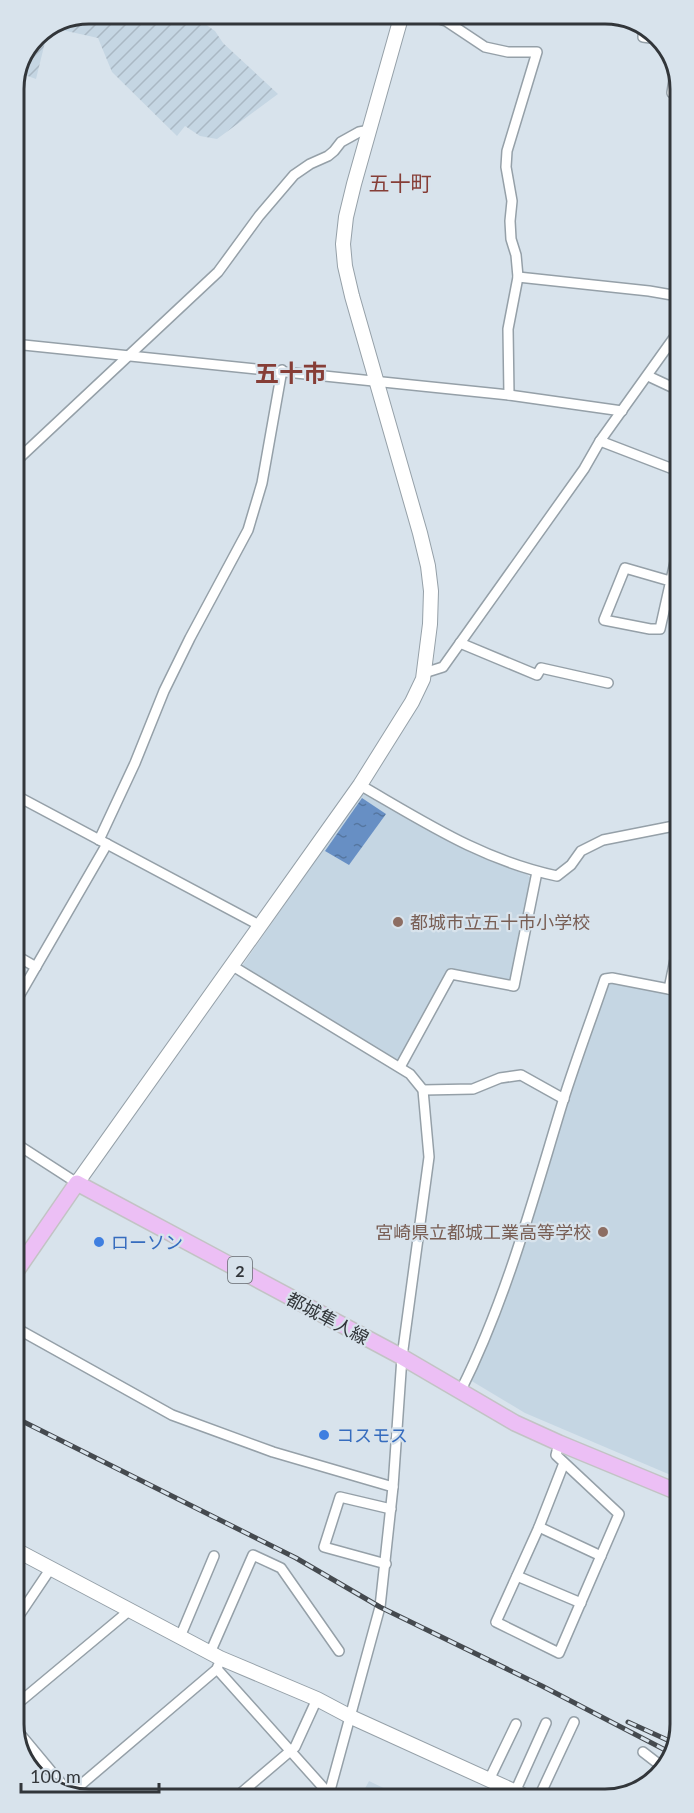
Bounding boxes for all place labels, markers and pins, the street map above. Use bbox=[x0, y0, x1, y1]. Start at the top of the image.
place label: 都城市立五十市小学校 bbox=[410, 911, 590, 933]
marker: 都城市立五十市小学校 bbox=[391, 915, 405, 929]
place label: 宮崎県立都城工業高等学校 bbox=[375, 1221, 591, 1243]
marker: 宮崎県立都城工業高等学校 bbox=[596, 1225, 610, 1239]
place label: ローソン bbox=[111, 1231, 183, 1253]
marker: ローソン bbox=[92, 1235, 106, 1249]
place label: コスモス bbox=[336, 1424, 408, 1446]
marker: コスモス bbox=[317, 1428, 331, 1442]

